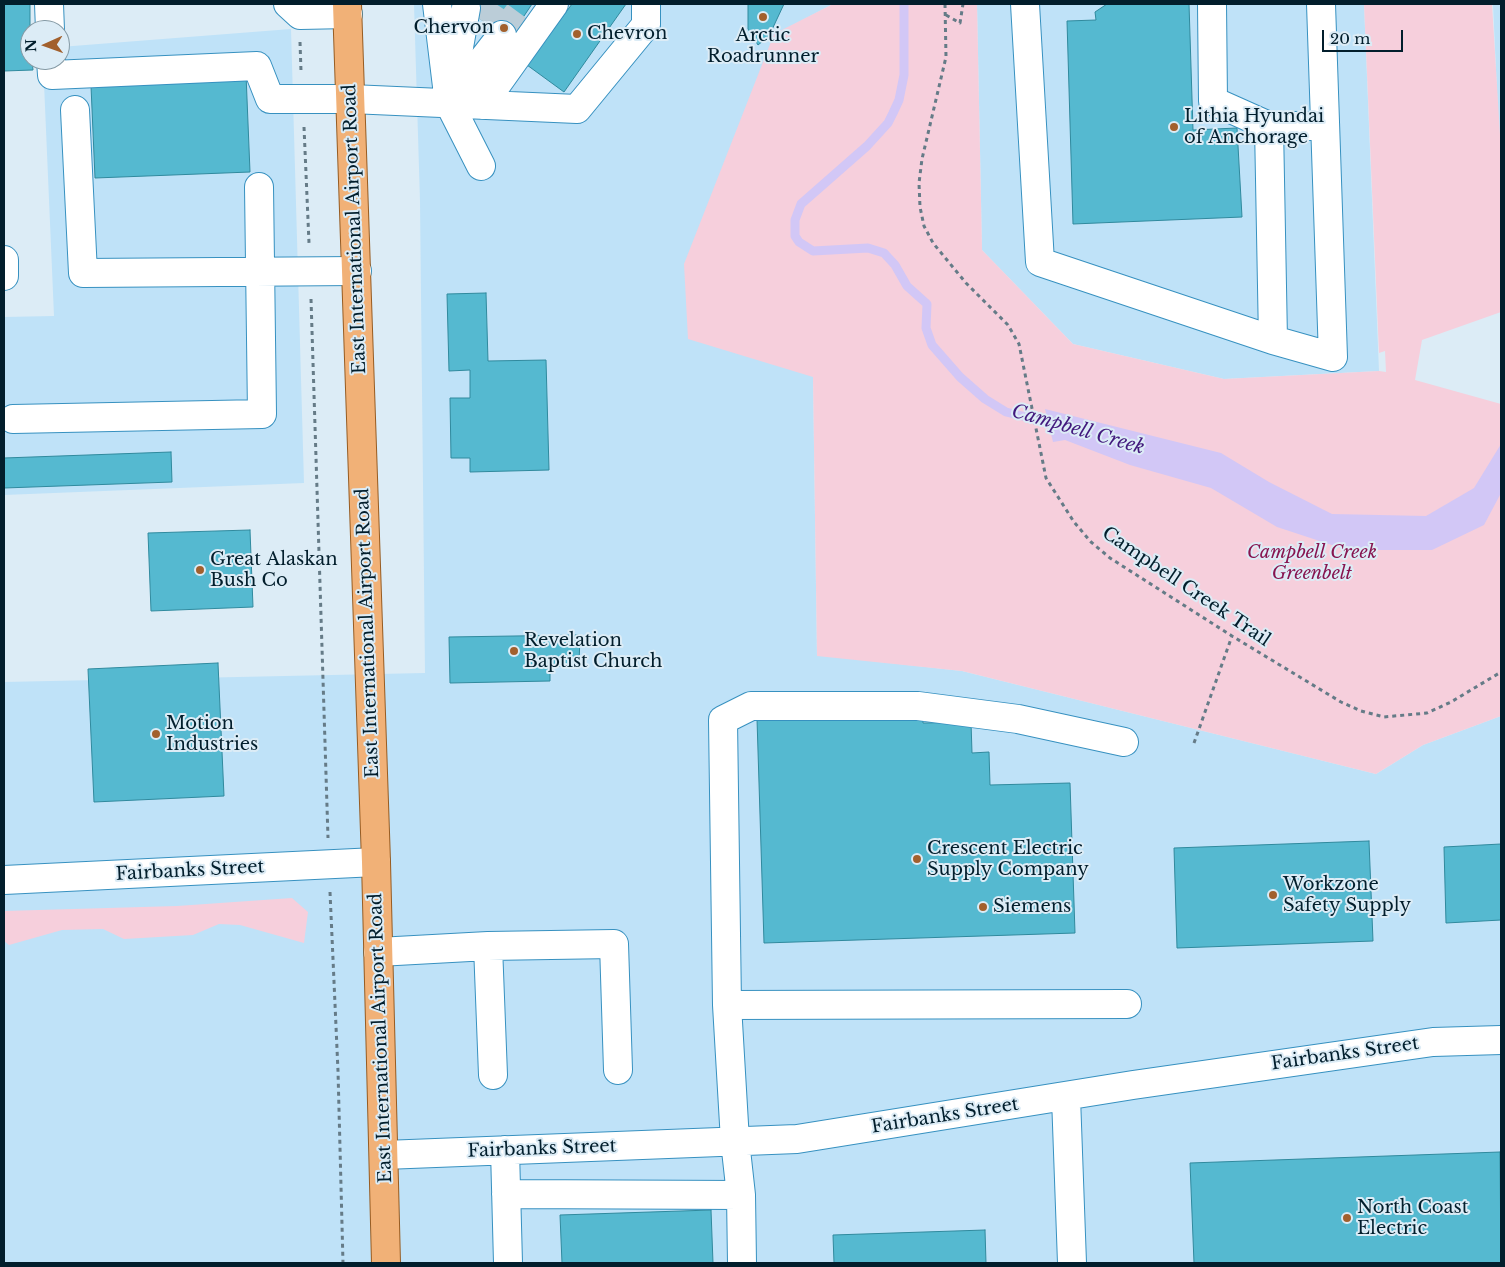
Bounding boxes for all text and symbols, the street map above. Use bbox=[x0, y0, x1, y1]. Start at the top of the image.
marker: Arctic Roadrunner bbox=[757, 11, 769, 23]
place label: Chervon bbox=[414, 17, 494, 39]
north arrow bbox=[20, 20, 70, 70]
scale bar bbox=[1325, 20, 1406, 52]
marker: Chervon bbox=[498, 22, 510, 34]
place label: Chevron bbox=[587, 23, 667, 45]
place label: Arctic Roadrunner bbox=[707, 25, 819, 68]
marker: Chevron bbox=[571, 28, 583, 40]
text: 20 m bbox=[1330, 29, 1370, 48]
text: N bbox=[22, 39, 40, 52]
street label: East International Airport Road bbox=[339, 84, 371, 374]
place label: Lithia Hyundai of Anchorage bbox=[1184, 106, 1324, 148]
marker: Lithia Hyundai of Anchorage bbox=[1168, 121, 1180, 133]
water label: Campbell Creek bbox=[1009, 400, 1147, 460]
street label: East International Airport Road bbox=[352, 488, 384, 778]
street label: Campbell Creek Trail bbox=[1098, 523, 1274, 651]
park label: Campbell Creek Greenbelt bbox=[1247, 542, 1377, 584]
place label: Great Alaskan Bush Co bbox=[210, 549, 338, 592]
marker: Great Alaskan Bush Co bbox=[194, 564, 206, 576]
place label: Revelation Baptist Church bbox=[524, 630, 662, 672]
marker: Revelation Baptist Church bbox=[508, 645, 520, 657]
place label: Motion Industries bbox=[166, 713, 258, 756]
marker: Motion Industries bbox=[150, 728, 162, 740]
place label: Crescent Electric Supply Company bbox=[927, 838, 1089, 881]
marker: Crescent Electric Supply Company bbox=[911, 853, 923, 865]
street label: Fairbanks Street bbox=[115, 856, 265, 886]
place label: Workzone Safety Supply bbox=[1283, 874, 1411, 916]
marker: Workzone Safety Supply bbox=[1267, 889, 1279, 901]
street label: East International Airport Road bbox=[365, 893, 397, 1183]
place label: Siemens bbox=[993, 896, 1071, 918]
marker: Siemens bbox=[977, 901, 989, 913]
street label: Fairbanks Street bbox=[1270, 1033, 1420, 1075]
street label: Fairbanks Street bbox=[870, 1094, 1020, 1138]
street label: Fairbanks Street bbox=[467, 1136, 617, 1162]
place label: North Coast Electric bbox=[1357, 1197, 1469, 1240]
marker: North Coast Electric bbox=[1341, 1212, 1353, 1224]

